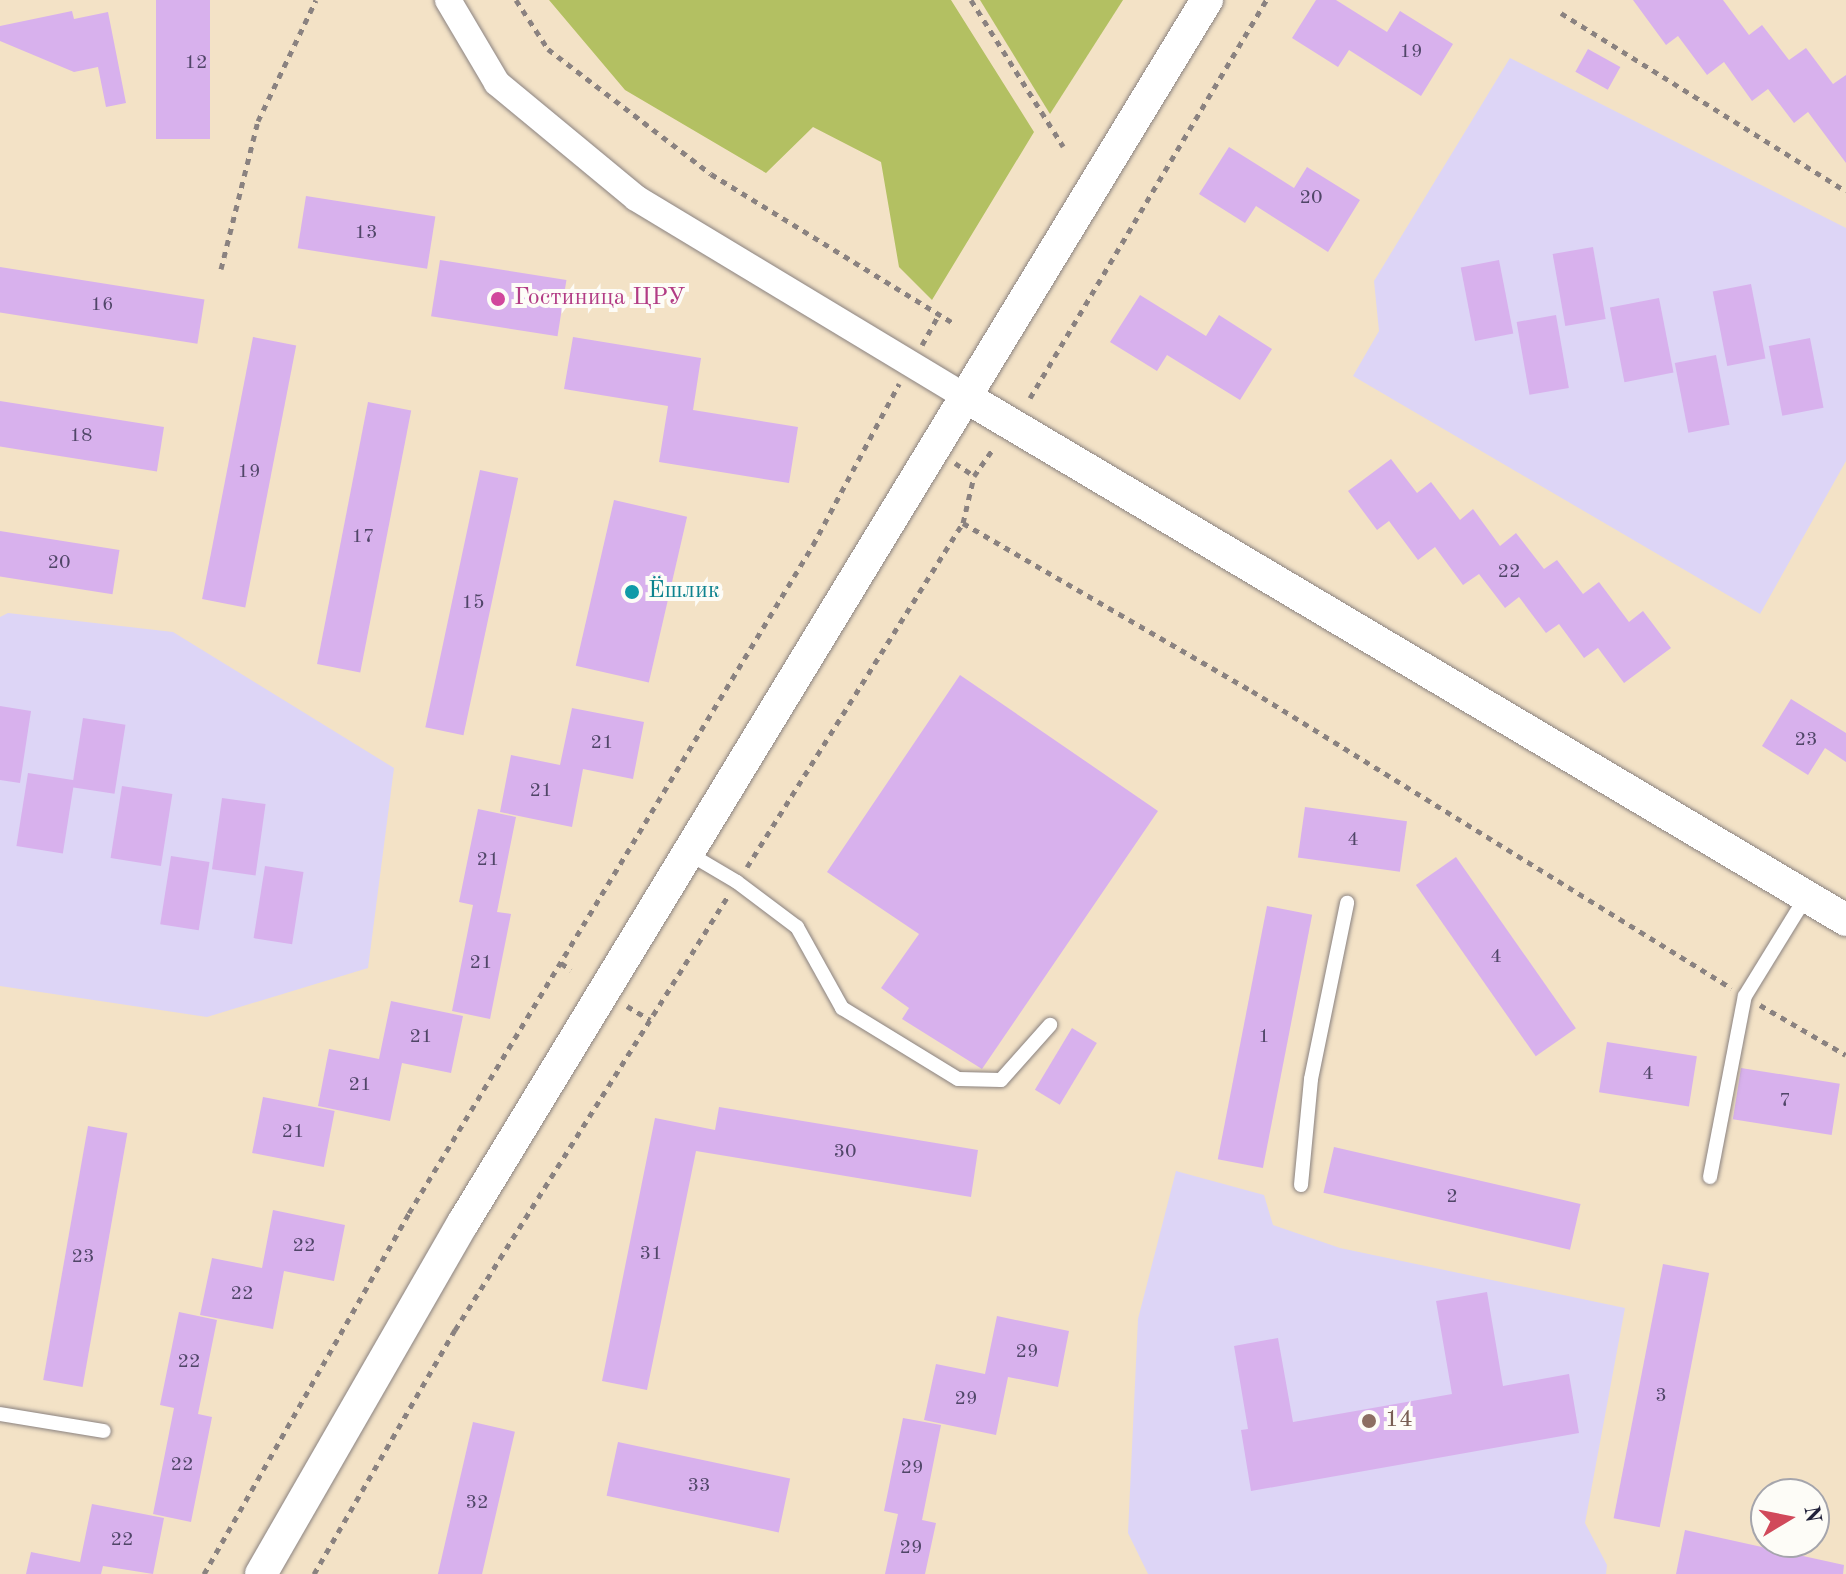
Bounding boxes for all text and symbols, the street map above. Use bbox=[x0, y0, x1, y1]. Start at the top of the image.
house number: 19 bbox=[1399, 40, 1423, 64]
house number: 12 bbox=[184, 51, 208, 75]
house number: 20 bbox=[1299, 186, 1323, 210]
house number: 13 bbox=[354, 221, 378, 245]
place label: Гостиница ЦРУ bbox=[514, 285, 686, 313]
marker: Гостиница ЦРУ bbox=[489, 290, 507, 308]
house number: 16 bbox=[90, 293, 114, 317]
house number: 18 bbox=[69, 424, 93, 448]
house number: 19 bbox=[237, 460, 261, 484]
house number: 17 bbox=[351, 525, 375, 549]
house number: 20 bbox=[47, 551, 71, 575]
house number: 22 bbox=[1497, 560, 1521, 584]
place label: Ёшлик bbox=[648, 578, 720, 606]
marker: Ёшлик bbox=[623, 583, 641, 601]
house number: 15 bbox=[461, 591, 485, 615]
house number: 23 bbox=[1794, 728, 1818, 752]
house number: 21 bbox=[590, 731, 614, 755]
house number: 21 bbox=[529, 779, 553, 803]
house number: 4 bbox=[1347, 828, 1359, 852]
house number: 21 bbox=[476, 848, 500, 872]
house number: 4 bbox=[1490, 945, 1502, 969]
house number: 21 bbox=[469, 951, 493, 975]
house number: 21 bbox=[409, 1025, 433, 1049]
house number: 1 bbox=[1258, 1025, 1270, 1049]
house number: 4 bbox=[1642, 1062, 1654, 1086]
house number: 21 bbox=[348, 1073, 372, 1097]
house number: 7 bbox=[1779, 1089, 1791, 1113]
house number: 21 bbox=[281, 1120, 305, 1144]
house number: 30 bbox=[833, 1140, 857, 1164]
house number: 2 bbox=[1446, 1185, 1458, 1209]
house number: 22 bbox=[292, 1234, 316, 1258]
house number: 31 bbox=[639, 1242, 663, 1266]
house number: 23 bbox=[71, 1245, 95, 1269]
house number: 22 bbox=[230, 1282, 254, 1306]
house number: 29 bbox=[1015, 1340, 1039, 1364]
house number: 22 bbox=[177, 1350, 201, 1374]
house number: 3 bbox=[1655, 1384, 1667, 1408]
house number: 29 bbox=[954, 1387, 978, 1411]
place label: 14 bbox=[1385, 1407, 1413, 1435]
marker: 14 bbox=[1360, 1412, 1378, 1430]
house number: 22 bbox=[170, 1453, 194, 1477]
house number: 29 bbox=[900, 1456, 924, 1480]
house number: 33 bbox=[687, 1474, 711, 1498]
north arrow bbox=[1750, 1478, 1830, 1558]
house number: 32 bbox=[465, 1491, 489, 1515]
text: N bbox=[1799, 1504, 1824, 1524]
house number: 22 bbox=[110, 1528, 134, 1552]
house number: 29 bbox=[899, 1536, 923, 1560]

